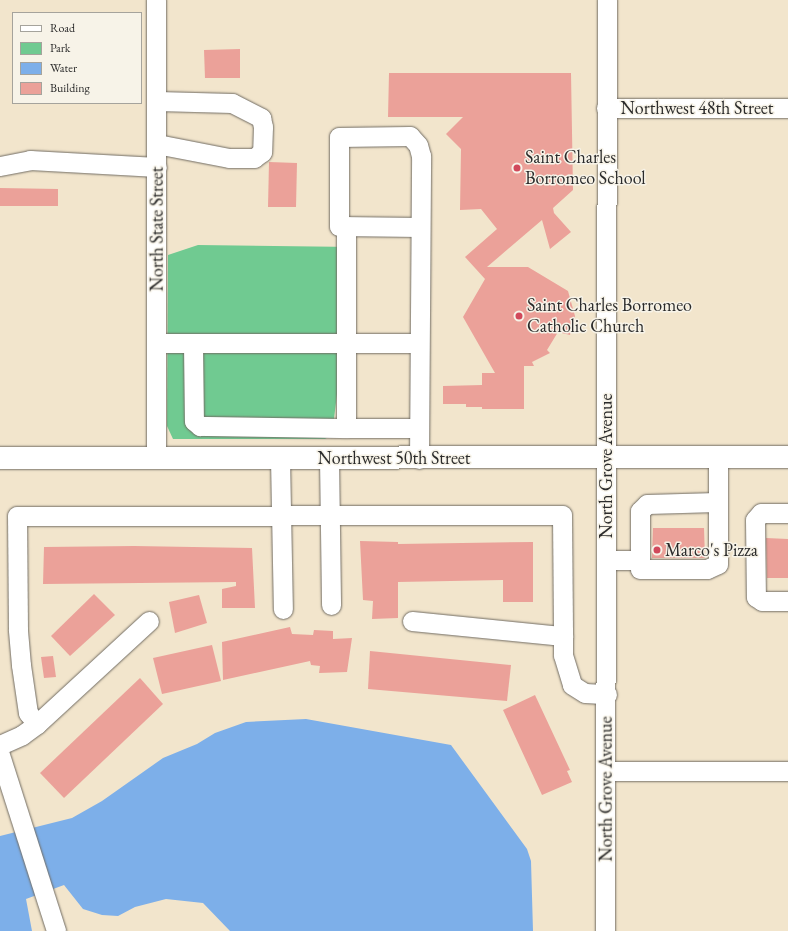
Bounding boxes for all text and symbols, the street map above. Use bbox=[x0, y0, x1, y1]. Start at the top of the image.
legend bbox=[12, 12, 142, 104]
text: Road bbox=[50, 20, 75, 36]
text: Park bbox=[50, 40, 70, 56]
text: Water bbox=[50, 60, 77, 76]
text: Building bbox=[50, 80, 90, 96]
street label: Northwest 48th Street bbox=[621, 97, 773, 119]
place label: Saint Charles Borromeo School bbox=[525, 147, 646, 190]
marker: Saint Charles Borromeo School bbox=[512, 163, 522, 173]
street label: North State Street bbox=[146, 167, 168, 291]
place label: Saint Charles Borromeo Catholic Church bbox=[527, 295, 692, 338]
marker: Saint Charles Borromeo Catholic Church bbox=[514, 311, 524, 321]
street label: North Grove Avenue bbox=[595, 393, 617, 539]
street label: Northwest 50th Street bbox=[318, 447, 470, 469]
place label: Marco's Pizza bbox=[665, 539, 758, 561]
marker: Marco's Pizza bbox=[652, 545, 662, 555]
street label: North Grove Avenue bbox=[595, 716, 617, 862]

